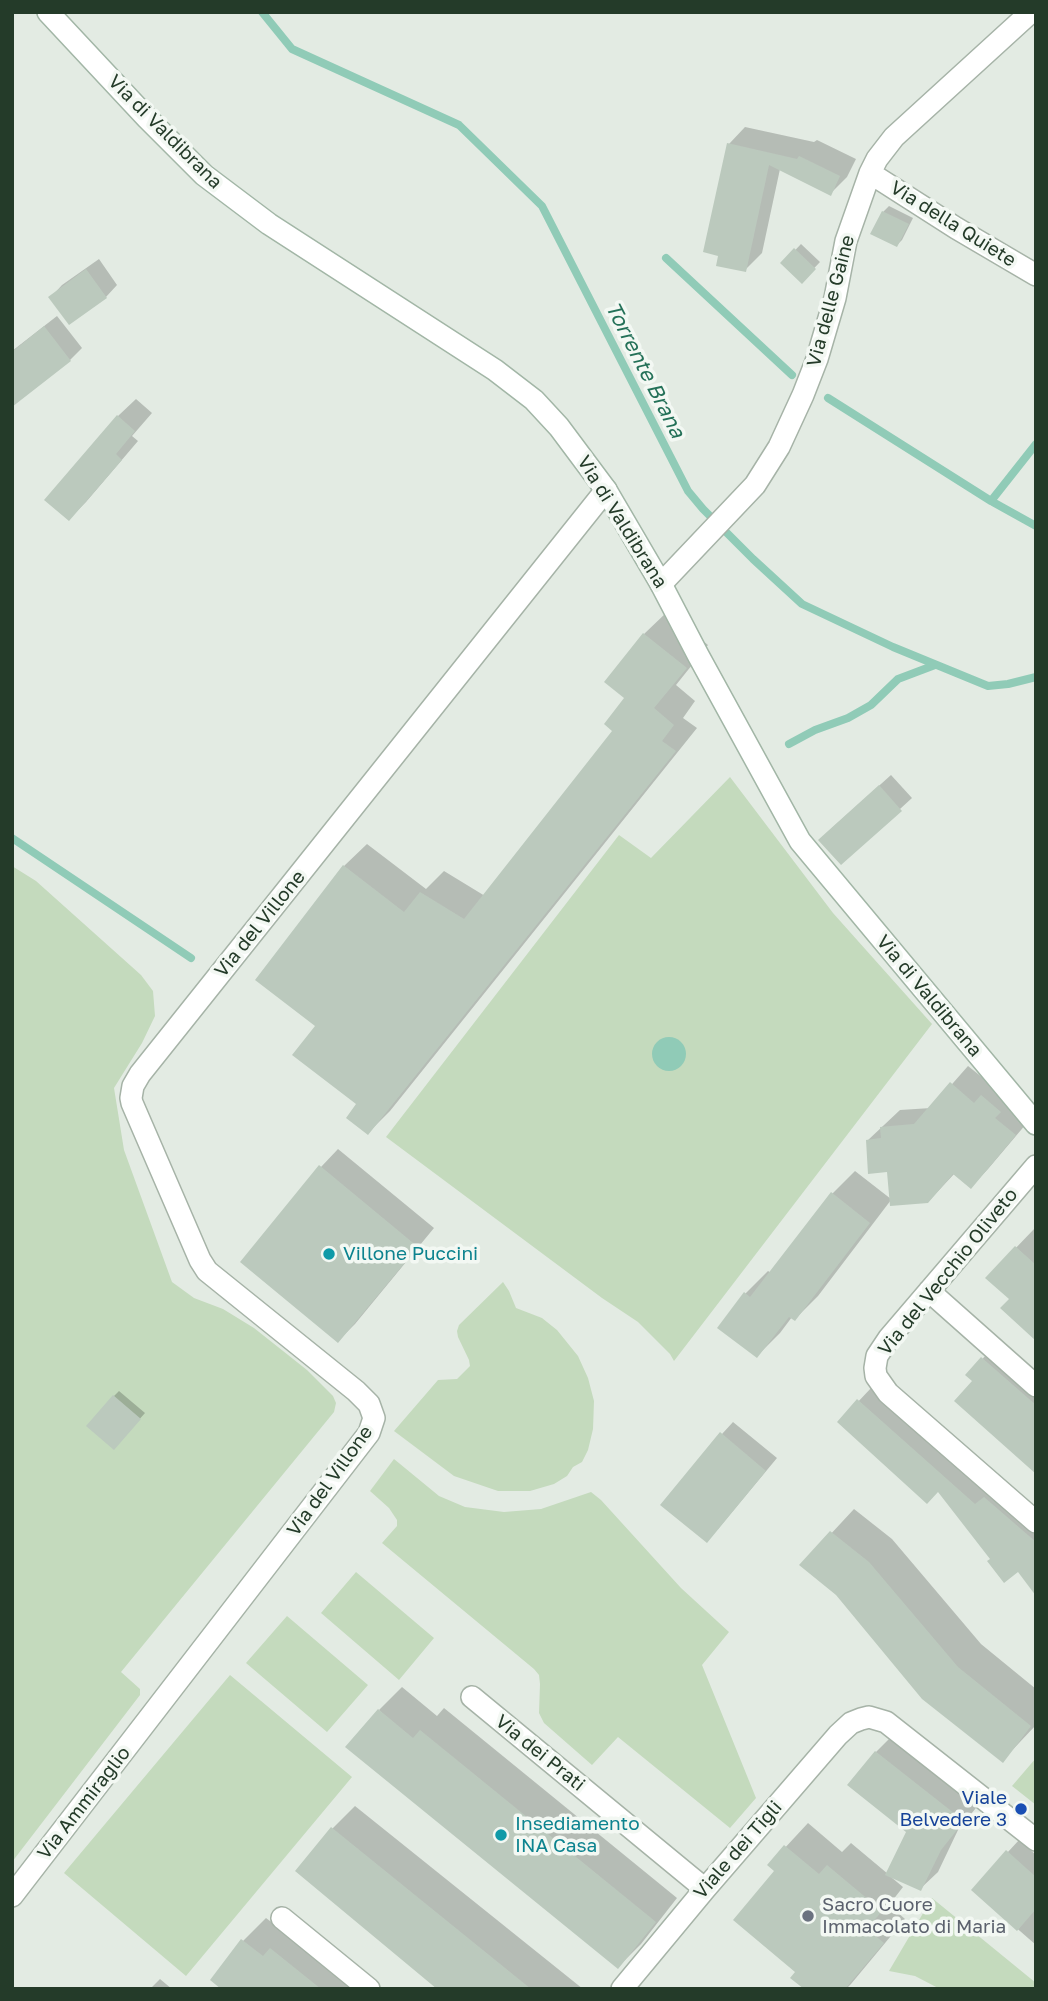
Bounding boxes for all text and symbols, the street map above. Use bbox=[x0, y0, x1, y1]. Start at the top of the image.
street label: Via di Valdibrana bbox=[103, 70, 227, 194]
street label: Via della Quiete bbox=[886, 176, 1020, 272]
street label: Via delle Gaine bbox=[802, 233, 860, 369]
water label: Torrente Brana bbox=[600, 298, 690, 442]
street label: Via di Valdibrana bbox=[572, 452, 672, 592]
street label: Via del Villone bbox=[210, 866, 310, 982]
street label: Via di Valdibrana bbox=[871, 930, 987, 1062]
street label: Via del Vecchio Oliveto bbox=[874, 1184, 1022, 1360]
place label: Villone Puccini bbox=[343, 1243, 478, 1265]
marker: Villone Puccini bbox=[321, 1246, 337, 1262]
street label: Via del Villone bbox=[282, 1421, 378, 1541]
street label: Via dei Prati bbox=[491, 1710, 589, 1796]
street label: Via Ammiraglio bbox=[33, 1742, 135, 1864]
place label: Viale Belvedere 3 bbox=[899, 1787, 1007, 1831]
street label: Viale dei Tigli bbox=[689, 1796, 787, 1904]
marker: Viale Belvedere 3 bbox=[1013, 1801, 1029, 1817]
place label: Insediamento INA Casa bbox=[515, 1813, 640, 1857]
marker: Insediamento INA Casa bbox=[493, 1827, 509, 1843]
place label: Sacro Cuore Immacolato di Maria bbox=[822, 1894, 1006, 1938]
marker: Sacro Cuore Immacolato di Maria bbox=[800, 1908, 816, 1924]

